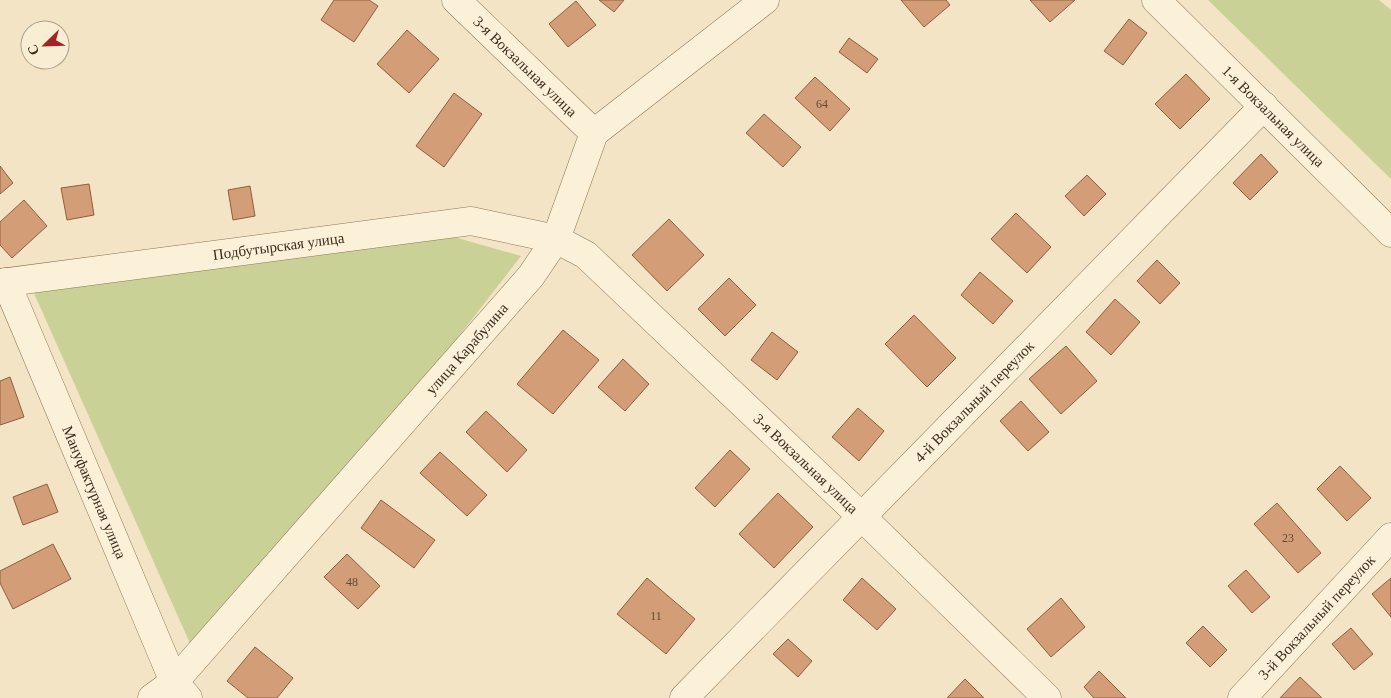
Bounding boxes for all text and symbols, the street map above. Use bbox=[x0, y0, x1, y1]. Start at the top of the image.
street label: 3-я Вокзальная улица bbox=[470, 13, 580, 120]
north arrow bbox=[20, 20, 70, 70]
text: С bbox=[25, 42, 42, 57]
street label: 1-я Вокзальная улица bbox=[1219, 62, 1328, 170]
house number: 64 bbox=[816, 97, 828, 111]
street label: Подбутырская улица bbox=[212, 230, 346, 263]
street label: улица Карабулина bbox=[423, 300, 511, 397]
street label: 4-й Вокзальный переулок bbox=[912, 337, 1038, 466]
street label: 3-я Вокзальная улица bbox=[751, 411, 861, 517]
street label: Мануфактурная улица bbox=[59, 423, 129, 561]
house number: 23 bbox=[1282, 531, 1294, 545]
street label: 3-й Вокзальный переулок bbox=[1255, 551, 1379, 683]
house number: 48 bbox=[346, 575, 358, 589]
house number: 11 bbox=[650, 609, 662, 623]

